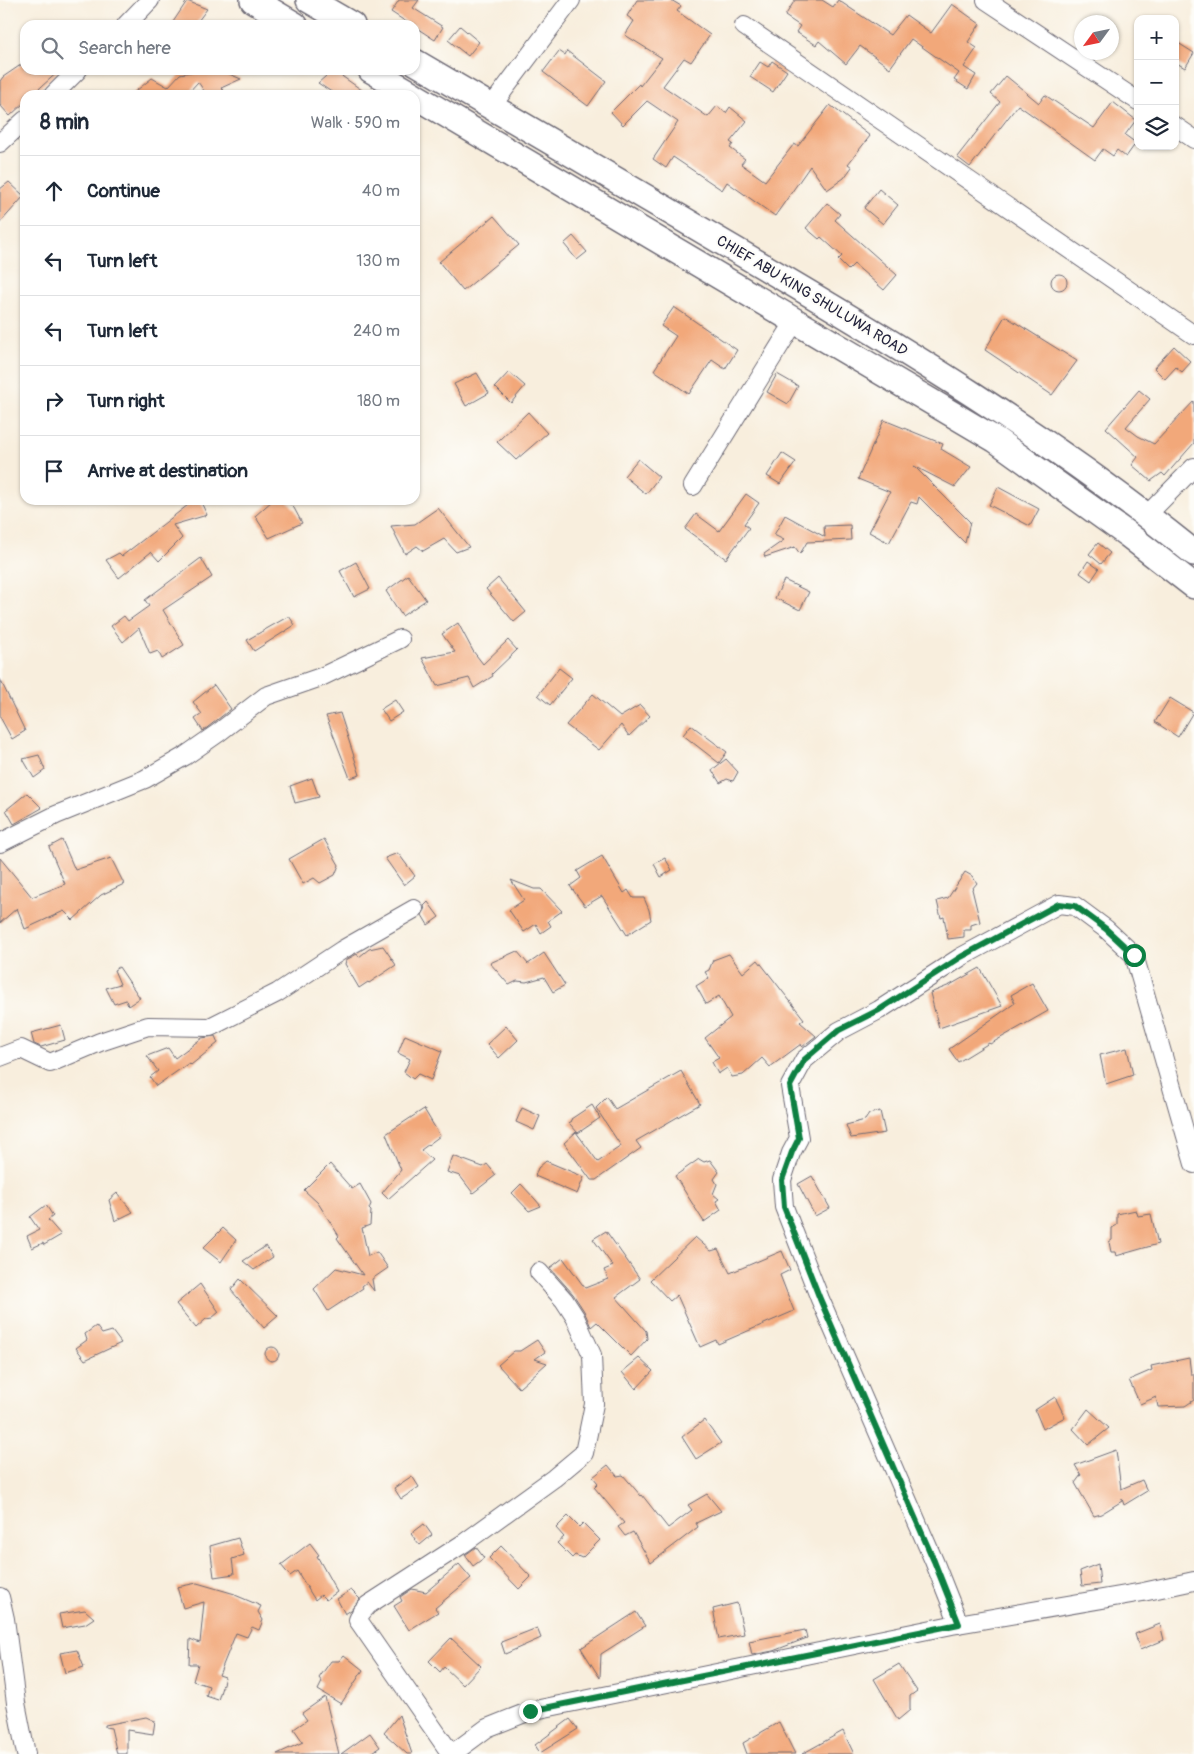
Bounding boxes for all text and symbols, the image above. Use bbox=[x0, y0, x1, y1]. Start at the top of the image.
north arrow bbox=[1074, 15, 1119, 60]
map controls bbox=[1134, 15, 1179, 150]
button: + bbox=[1134, 15, 1179, 60]
search box bbox=[20, 20, 420, 75]
icon: search bbox=[38, 34, 66, 62]
text: Search here bbox=[78, 36, 171, 60]
button: − bbox=[1134, 60, 1179, 105]
button: layers bbox=[1134, 105, 1179, 150]
text: 8 min bbox=[40, 109, 89, 136]
text: Walk · 590 m bbox=[311, 113, 400, 133]
icon: ahead bbox=[40, 177, 68, 205]
text: Continue bbox=[87, 179, 160, 203]
text: 40 m bbox=[362, 181, 400, 201]
street label: CHIEF ABU KING SHULUWA ROAD bbox=[713, 231, 911, 361]
icon: left bbox=[40, 247, 68, 275]
text: Turn left bbox=[87, 249, 157, 273]
text: 130 m bbox=[356, 251, 400, 271]
icon: left bbox=[40, 317, 68, 345]
text: Turn left bbox=[87, 319, 157, 343]
text: 240 m bbox=[353, 321, 400, 341]
icon: right bbox=[40, 387, 68, 415]
text: Turn right bbox=[87, 389, 165, 413]
text: 180 m bbox=[357, 391, 400, 411]
icon: arrive bbox=[40, 457, 68, 485]
text: Arrive at destination bbox=[87, 459, 248, 483]
route start bbox=[1123, 944, 1146, 967]
route end bbox=[519, 1700, 542, 1723]

